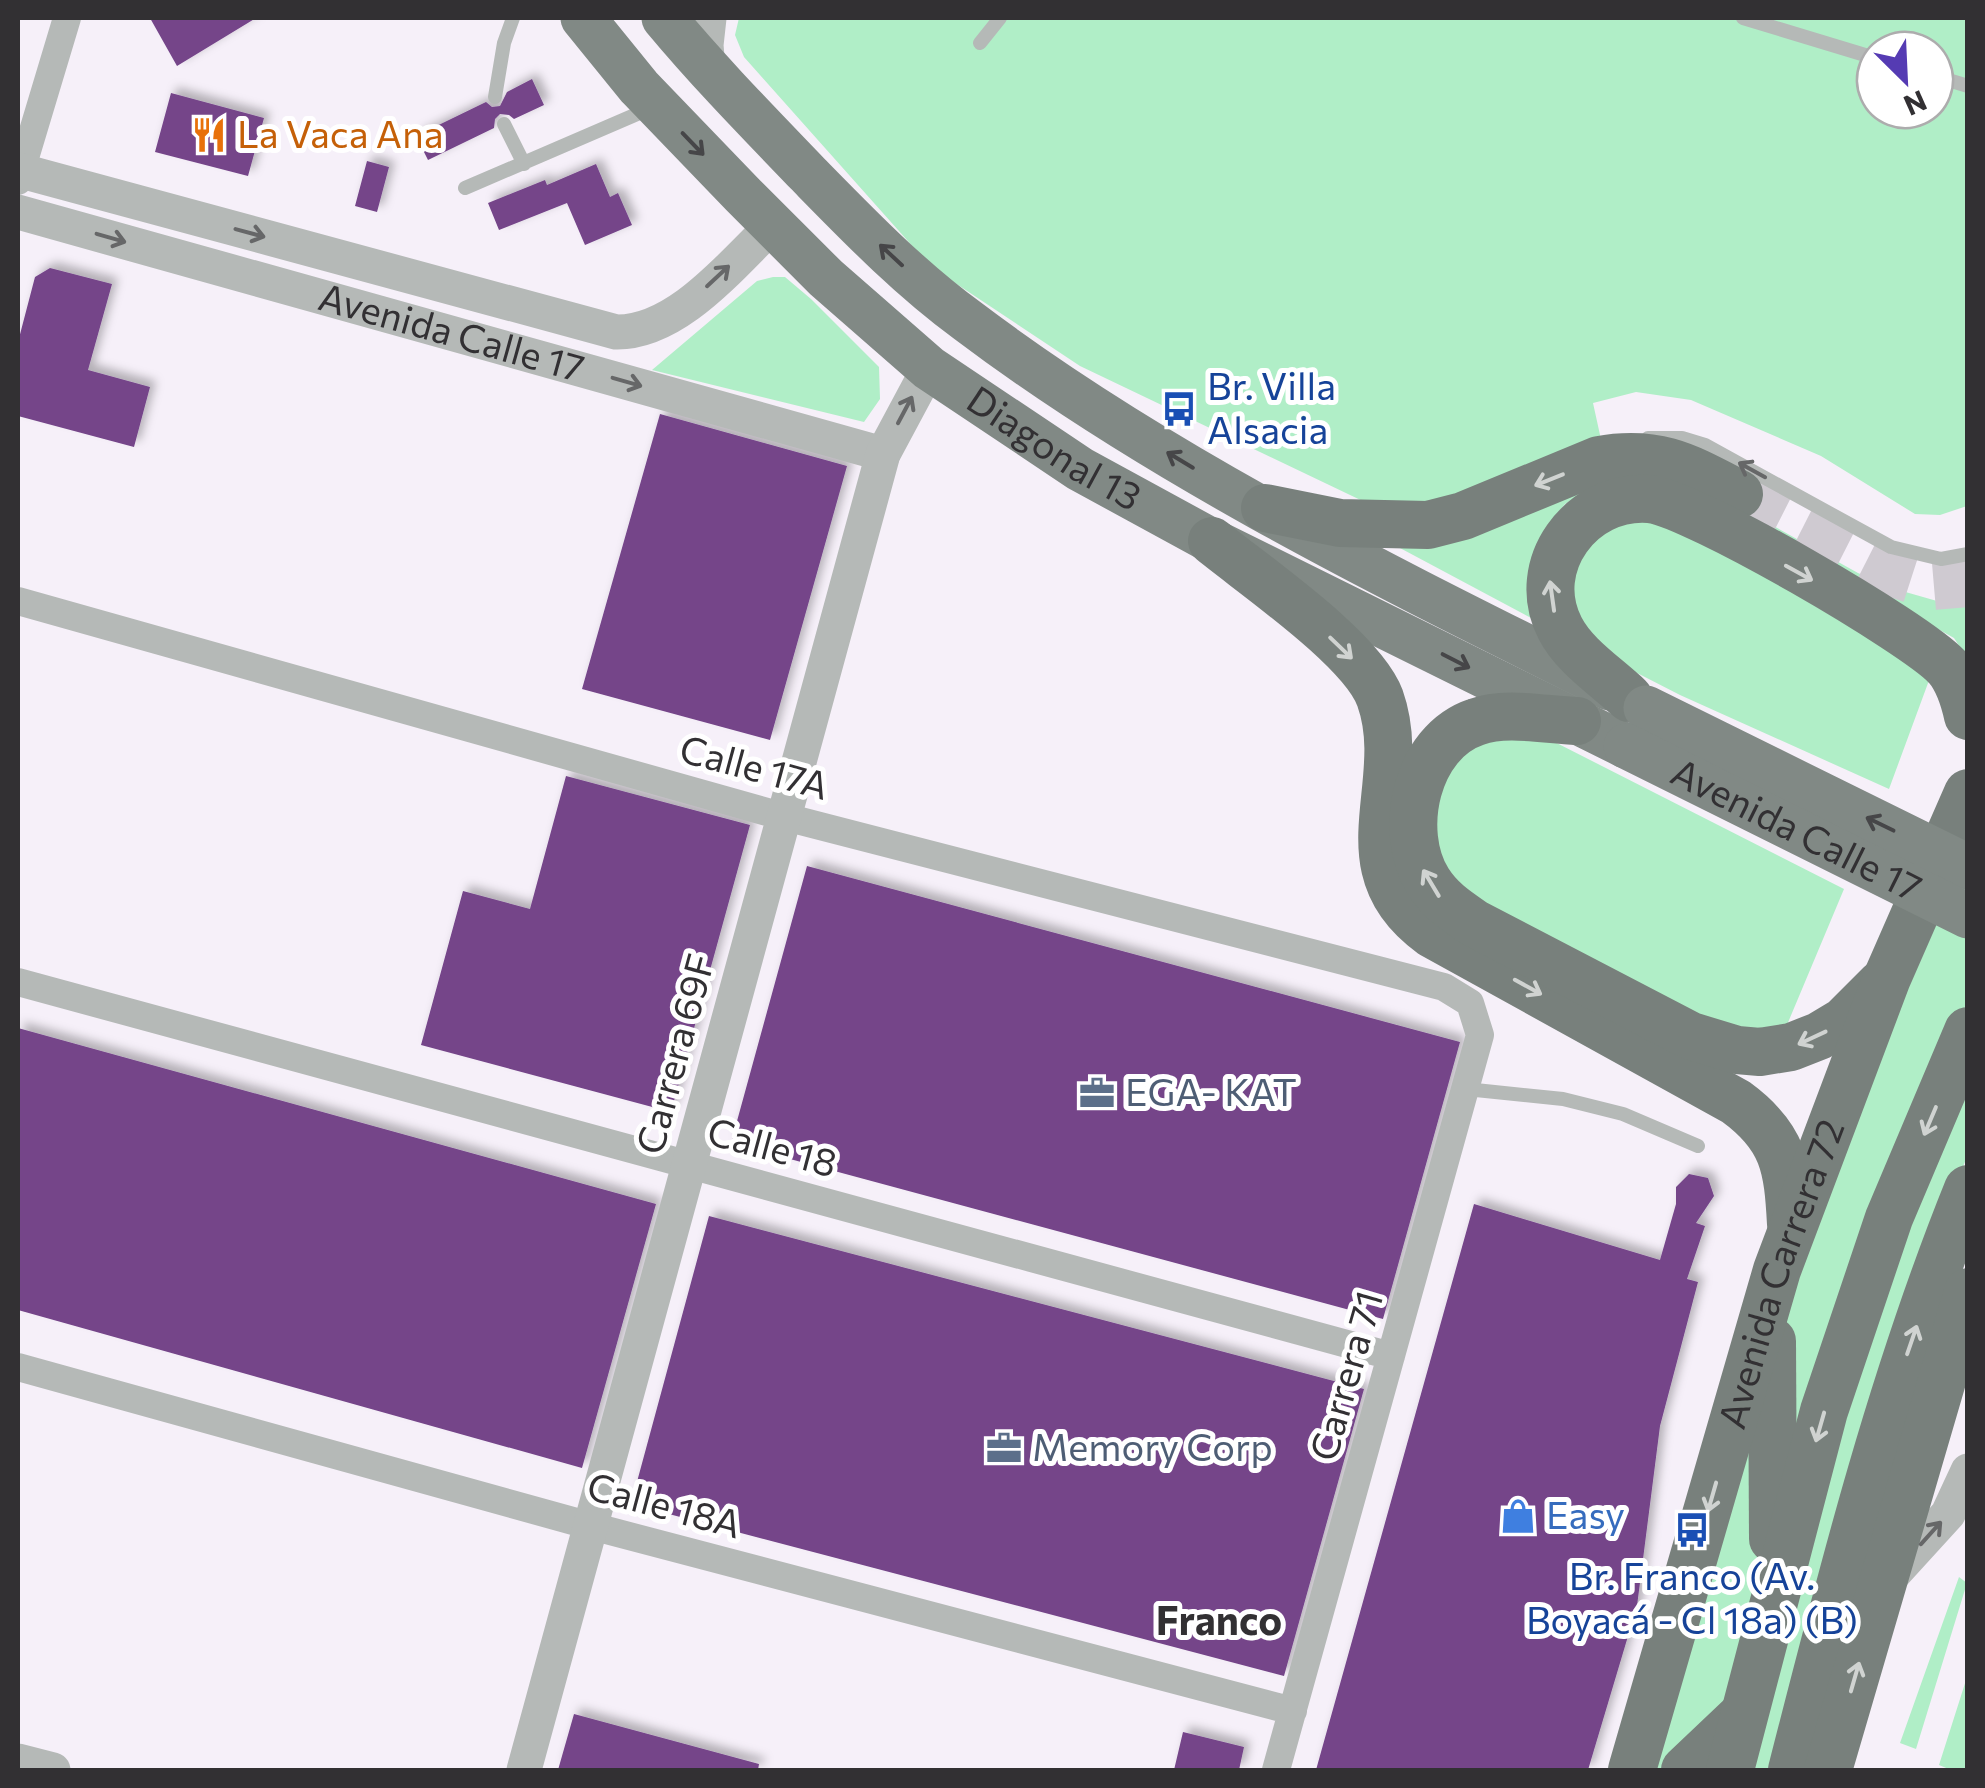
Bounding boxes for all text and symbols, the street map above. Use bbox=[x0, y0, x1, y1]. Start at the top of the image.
north arrow bbox=[1855, 30, 1955, 130]
text: N bbox=[1899, 84, 1932, 124]
place label: La Vaca Ana bbox=[237, 109, 444, 156]
restaurant icon: La Vaca Ana bbox=[190, 116, 228, 154]
one-way arrow bbox=[681, 131, 705, 155]
one-way arrow bbox=[234, 225, 265, 244]
one-way arrow bbox=[95, 230, 127, 248]
one-way arrow bbox=[879, 244, 904, 267]
one-way arrow bbox=[705, 265, 730, 288]
street label: Avenida Calle 17 bbox=[314, 271, 590, 390]
place label: Br. Villa Alsacia bbox=[1207, 361, 1336, 452]
one-way arrow bbox=[611, 374, 642, 392]
street label: Diagonal 13 bbox=[959, 374, 1150, 519]
bus stop icon: Br. Villa Alsacia bbox=[1160, 390, 1198, 428]
one-way arrow bbox=[895, 396, 915, 426]
one-way arrow bbox=[1166, 450, 1195, 470]
one-way arrow bbox=[1737, 460, 1767, 480]
one-way arrow bbox=[1535, 472, 1565, 490]
one-way arrow bbox=[1784, 563, 1814, 583]
one-way arrow bbox=[1542, 580, 1560, 613]
one-way arrow bbox=[1328, 636, 1353, 659]
one-way arrow bbox=[1441, 652, 1471, 671]
street label: Calle 17A bbox=[675, 723, 834, 808]
street label: Avenida Calle 17 bbox=[1664, 746, 1930, 910]
one-way arrow bbox=[1866, 814, 1895, 833]
one-way arrow bbox=[1421, 869, 1441, 898]
street label: Carrera 69F bbox=[624, 948, 723, 1158]
one-way arrow bbox=[1513, 978, 1542, 998]
one-way arrow bbox=[1798, 1029, 1828, 1048]
place label: EGA- KAT bbox=[1125, 1067, 1297, 1114]
office icon: EGA- KAT bbox=[1078, 1074, 1116, 1112]
one-way arrow bbox=[1919, 1105, 1937, 1136]
street label: Calle 18 bbox=[703, 1106, 842, 1185]
street label: Avenida Carrera 72 bbox=[1706, 1112, 1853, 1434]
street label: Carrera 71 bbox=[1298, 1285, 1391, 1465]
one-way arrow bbox=[1905, 1324, 1923, 1356]
one-way arrow bbox=[1810, 1410, 1829, 1442]
place label: Memory Corp bbox=[1032, 1422, 1273, 1469]
office icon: Memory Corp bbox=[985, 1429, 1023, 1467]
street label: Calle 18A bbox=[583, 1461, 747, 1547]
one-way arrow bbox=[1701, 1481, 1720, 1512]
place label: Easy bbox=[1546, 1490, 1625, 1537]
shop icon: Easy bbox=[1499, 1497, 1537, 1535]
bus stop icon: Br. Franco (Av. Boyacá - Cl 18a) (B) bbox=[1673, 1511, 1711, 1549]
one-way arrow bbox=[1920, 1521, 1943, 1546]
place label: Br. Franco (Av. Boyacá - Cl 18a) (B) bbox=[1526, 1551, 1858, 1642]
district label: Franco bbox=[1156, 1594, 1282, 1643]
one-way arrow bbox=[1847, 1662, 1865, 1693]

